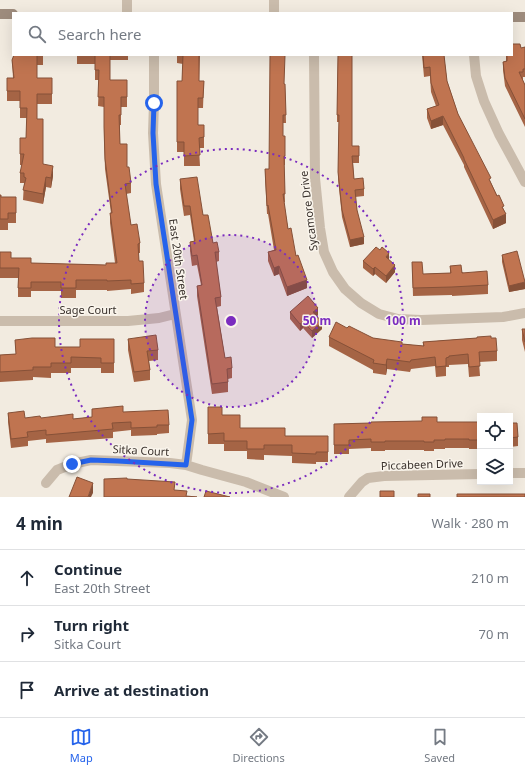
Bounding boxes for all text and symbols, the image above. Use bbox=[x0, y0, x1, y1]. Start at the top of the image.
search box bbox=[12, 12, 513, 56]
icon: search bbox=[26, 23, 48, 45]
text: Search here bbox=[58, 24, 141, 44]
route start bbox=[145, 94, 163, 112]
street label: Sycamore Drive bbox=[296, 170, 320, 252]
street label: East 20th Street bbox=[166, 218, 192, 300]
street label: Sage Court bbox=[60, 302, 117, 317]
text: 50 m bbox=[303, 312, 331, 329]
text: 100 m bbox=[385, 312, 421, 329]
centre of rings bbox=[224, 314, 238, 328]
map controls bbox=[477, 413, 513, 485]
button: locate bbox=[477, 413, 513, 449]
street label: Sitka Court bbox=[112, 441, 170, 459]
button: layers bbox=[477, 449, 513, 485]
route end bbox=[63, 455, 81, 473]
street label: Piccabeen Drive bbox=[381, 455, 463, 473]
text: 4 min bbox=[16, 512, 63, 535]
text: Walk · 280 m bbox=[431, 514, 509, 532]
text: Continue bbox=[54, 559, 122, 579]
icon: ahead bbox=[16, 567, 38, 589]
text: 210 m bbox=[471, 569, 509, 587]
text: East 20th Street bbox=[54, 579, 150, 597]
text: Turn right bbox=[54, 615, 129, 635]
icon: right bbox=[16, 623, 38, 645]
text: 70 m bbox=[479, 625, 509, 643]
text: Sitka Court bbox=[54, 635, 121, 653]
icon: arrive bbox=[16, 679, 38, 701]
text: Arrive at destination bbox=[54, 680, 209, 700]
tab: Map bbox=[70, 726, 93, 765]
tab: Directions bbox=[232, 726, 285, 765]
tab: Saved bbox=[424, 726, 455, 765]

